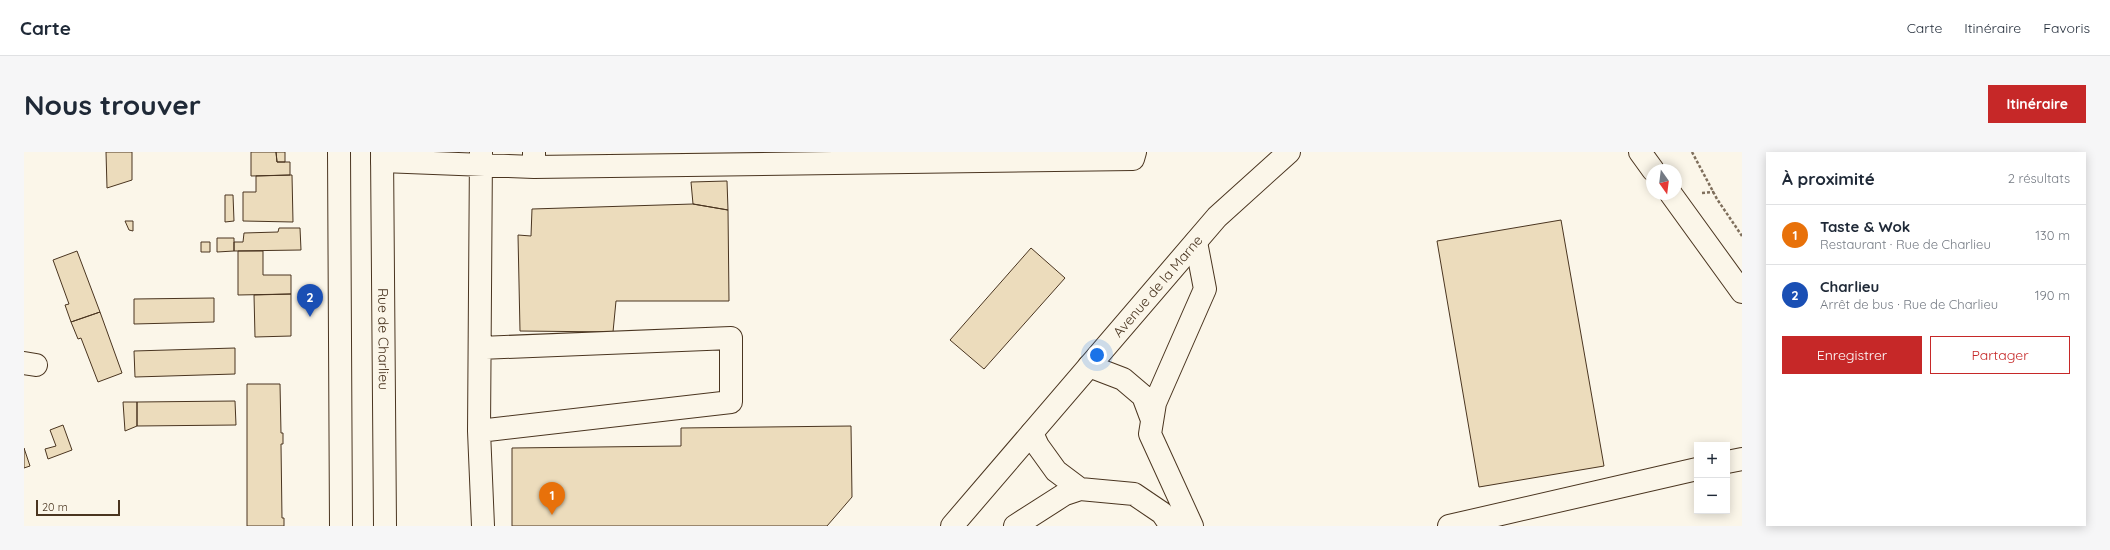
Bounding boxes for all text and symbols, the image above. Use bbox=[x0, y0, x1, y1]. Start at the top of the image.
text: Carte bbox=[20, 16, 71, 40]
text: Carte bbox=[1907, 19, 1942, 37]
text: Itinéraire bbox=[1964, 19, 2021, 37]
text: Favoris bbox=[2043, 19, 2090, 37]
button: Itinéraire bbox=[1988, 85, 2086, 123]
text: Nous trouver bbox=[24, 87, 201, 122]
north arrow bbox=[1646, 164, 1682, 200]
text: À proximité bbox=[1782, 168, 1875, 189]
text: 2 résultats bbox=[2008, 170, 2070, 186]
text: Taste & Wok bbox=[1820, 217, 1910, 236]
text: 1 bbox=[1792, 227, 1798, 243]
text: 130 m bbox=[2035, 227, 2070, 243]
street label: Avenue de la Marne bbox=[1109, 231, 1207, 341]
text: Restaurant · Rue de Charlieu bbox=[1820, 236, 1991, 252]
text: Charlieu bbox=[1820, 277, 1879, 296]
pin: 2 bbox=[297, 284, 323, 317]
text: 2 bbox=[1791, 287, 1799, 303]
text: 190 m bbox=[2035, 287, 2070, 303]
street label: Rue de Charlieu bbox=[374, 288, 393, 390]
text: Arrêt de bus · Rue de Charlieu bbox=[1820, 296, 1998, 312]
button: Enregistrer bbox=[1782, 336, 1922, 374]
button: Partager bbox=[1930, 336, 2070, 374]
your location bbox=[1087, 345, 1107, 365]
map controls bbox=[1694, 442, 1730, 514]
button: + bbox=[1694, 442, 1730, 478]
button: − bbox=[1694, 478, 1730, 514]
pin: 1 bbox=[539, 482, 565, 515]
scale bar bbox=[36, 498, 120, 517]
text: 20 m bbox=[42, 500, 68, 514]

